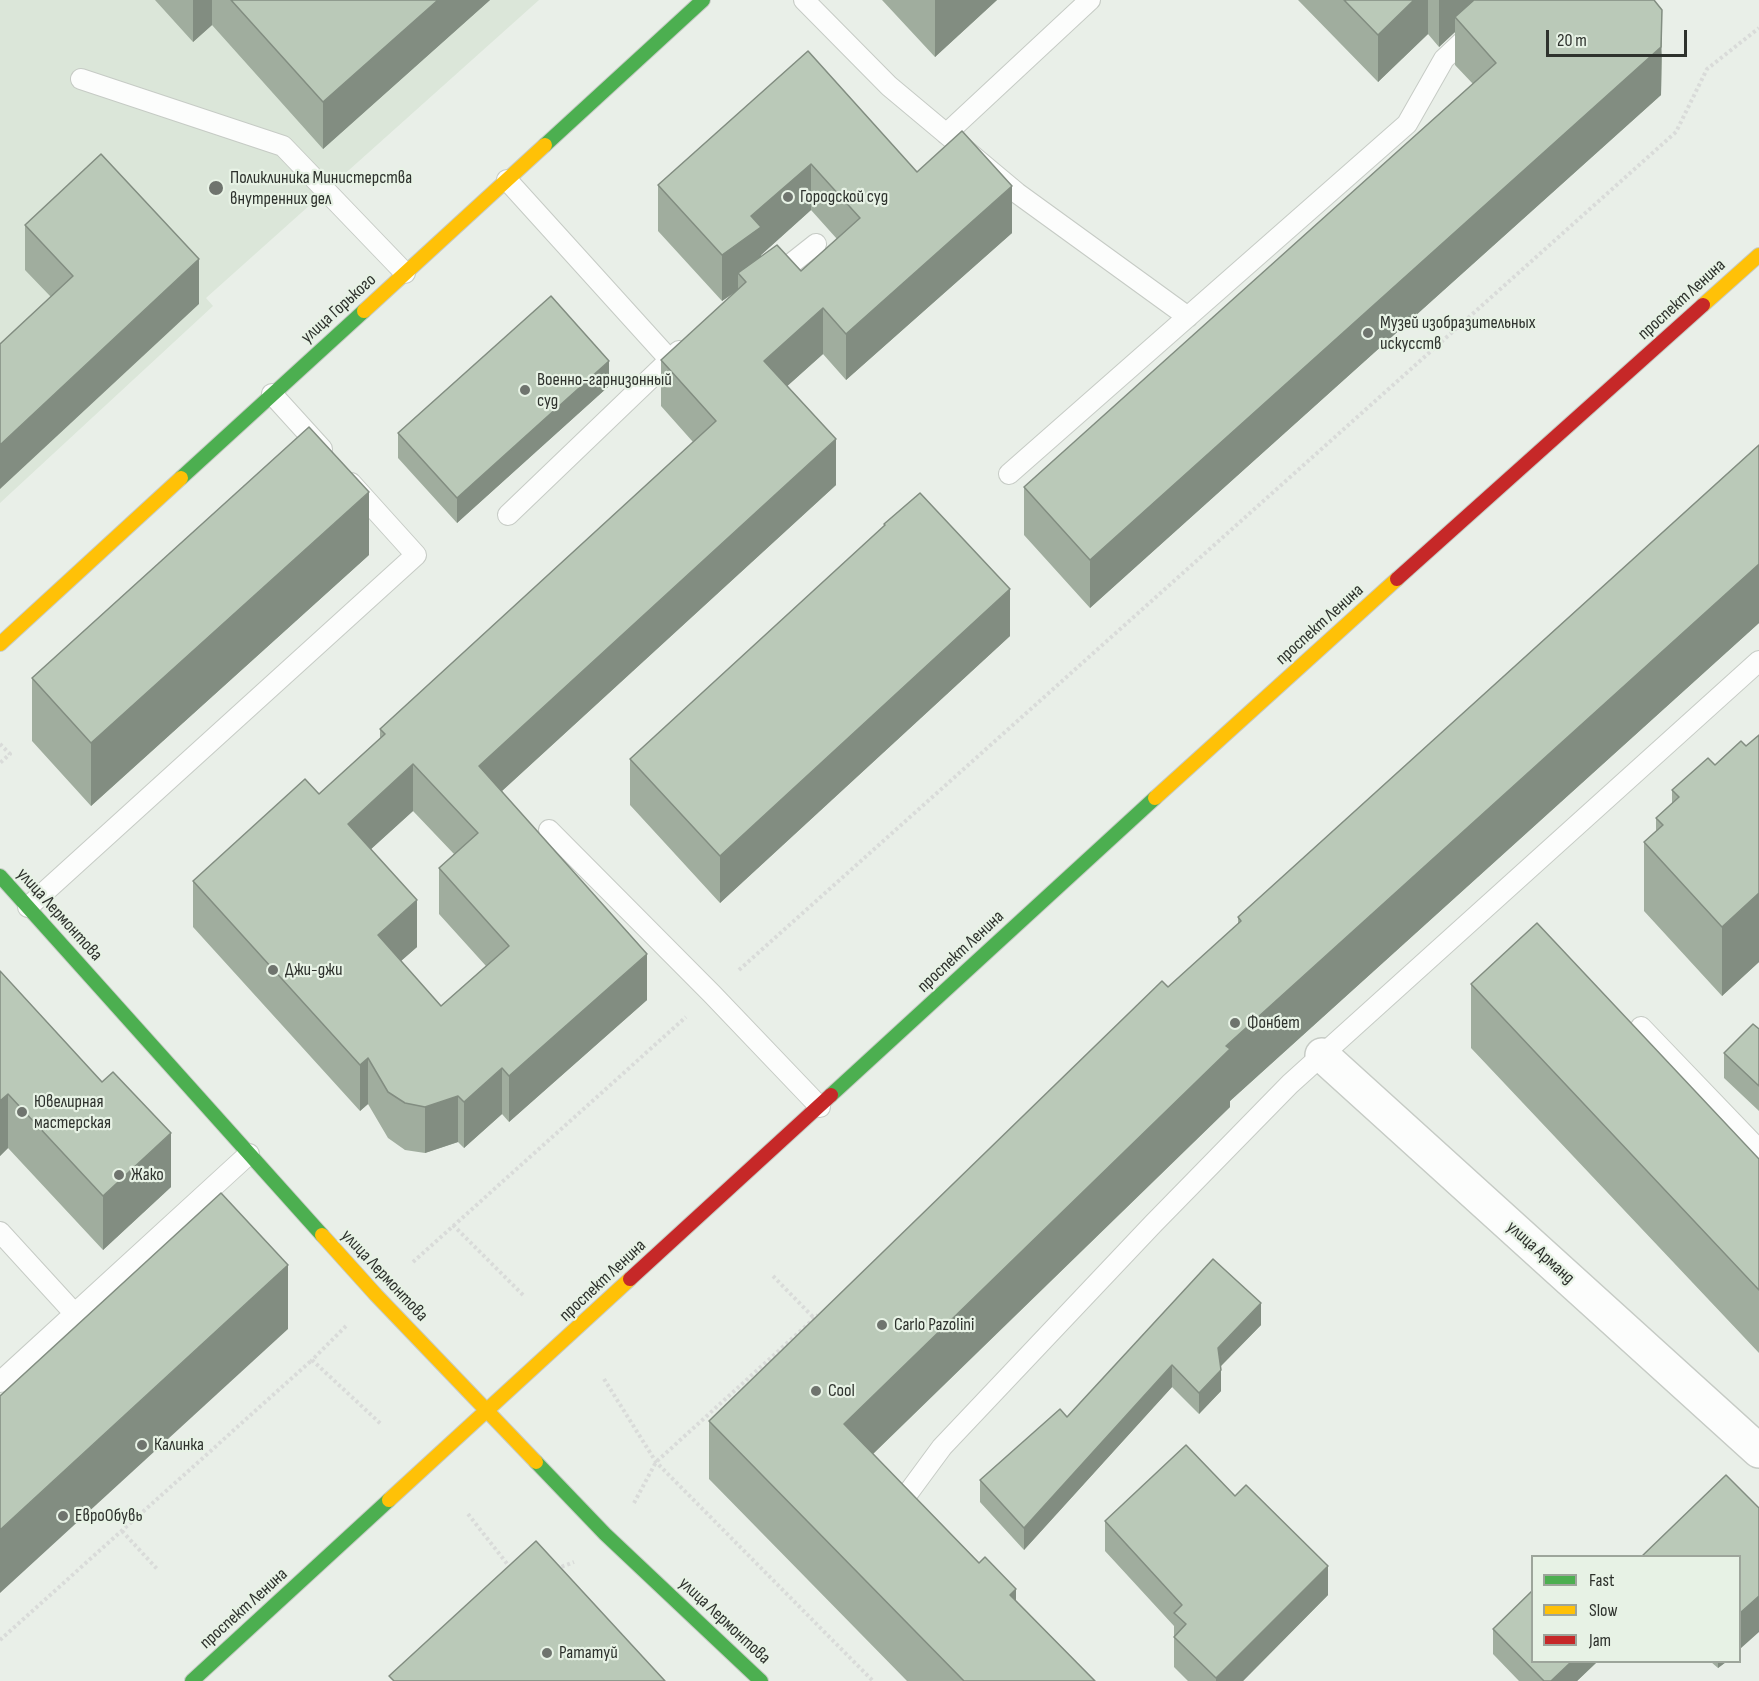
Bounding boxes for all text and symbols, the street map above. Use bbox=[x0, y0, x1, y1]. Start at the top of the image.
scale bar bbox=[1549, 18, 1690, 56]
text: 20 m bbox=[1557, 30, 1587, 51]
place label: Поликлиника Министерства внутренних дел bbox=[230, 167, 412, 210]
marker: Поликлиника Министерства внутренних дел bbox=[207, 179, 225, 197]
place label: Городской суд bbox=[800, 186, 888, 208]
marker: Городской суд bbox=[781, 190, 795, 204]
street label: проспект Ленина bbox=[1634, 255, 1730, 345]
street label: улица Горького bbox=[297, 270, 381, 348]
place label: Музей изобразительных искусств bbox=[1380, 312, 1536, 354]
marker: Музей изобразительных искусств bbox=[1361, 326, 1375, 340]
place label: Военно-гарнизонный суд bbox=[537, 369, 672, 412]
marker: Военно-гарнизонный суд bbox=[518, 383, 532, 397]
street label: проспект Ленина bbox=[1272, 580, 1368, 670]
street label: улица Лермонтова bbox=[12, 864, 106, 966]
street label: проспект Ленина bbox=[913, 906, 1009, 998]
place label: Джи-джи bbox=[285, 959, 342, 981]
marker: Джи-джи bbox=[266, 963, 280, 977]
place label: Фонбет bbox=[1247, 1012, 1300, 1034]
marker: Фонбет bbox=[1228, 1016, 1242, 1030]
place label: Ювелирная мастерская bbox=[34, 1091, 111, 1134]
marker: Ювелирная мастерская bbox=[15, 1105, 29, 1119]
place label: Жако bbox=[131, 1164, 164, 1186]
marker: Жако bbox=[112, 1168, 126, 1182]
street label: улица Арманд bbox=[1501, 1217, 1579, 1289]
street label: улица Лермонтова bbox=[336, 1226, 432, 1326]
street label: проспект Ленина bbox=[555, 1235, 651, 1327]
place label: Carlo Pazolini bbox=[894, 1314, 974, 1336]
marker: Carlo Pazolini bbox=[875, 1318, 889, 1332]
place label: Cool bbox=[828, 1380, 855, 1402]
marker: Cool bbox=[809, 1384, 823, 1398]
place label: Калинка bbox=[154, 1434, 204, 1456]
marker: Калинка bbox=[135, 1438, 149, 1452]
place label: ЕвроОбувь bbox=[75, 1505, 143, 1527]
marker: ЕвроОбувь bbox=[56, 1509, 70, 1523]
legend bbox=[1531, 1555, 1741, 1663]
street label: проспект Ленина bbox=[196, 1564, 292, 1654]
text: Fast bbox=[1589, 1570, 1614, 1591]
street label: улица Лермонтова bbox=[674, 1573, 774, 1669]
text: Slow bbox=[1589, 1600, 1618, 1621]
text: Jam bbox=[1589, 1630, 1611, 1651]
place label: Рататуй bbox=[559, 1642, 618, 1664]
marker: Рататуй bbox=[540, 1646, 554, 1660]

